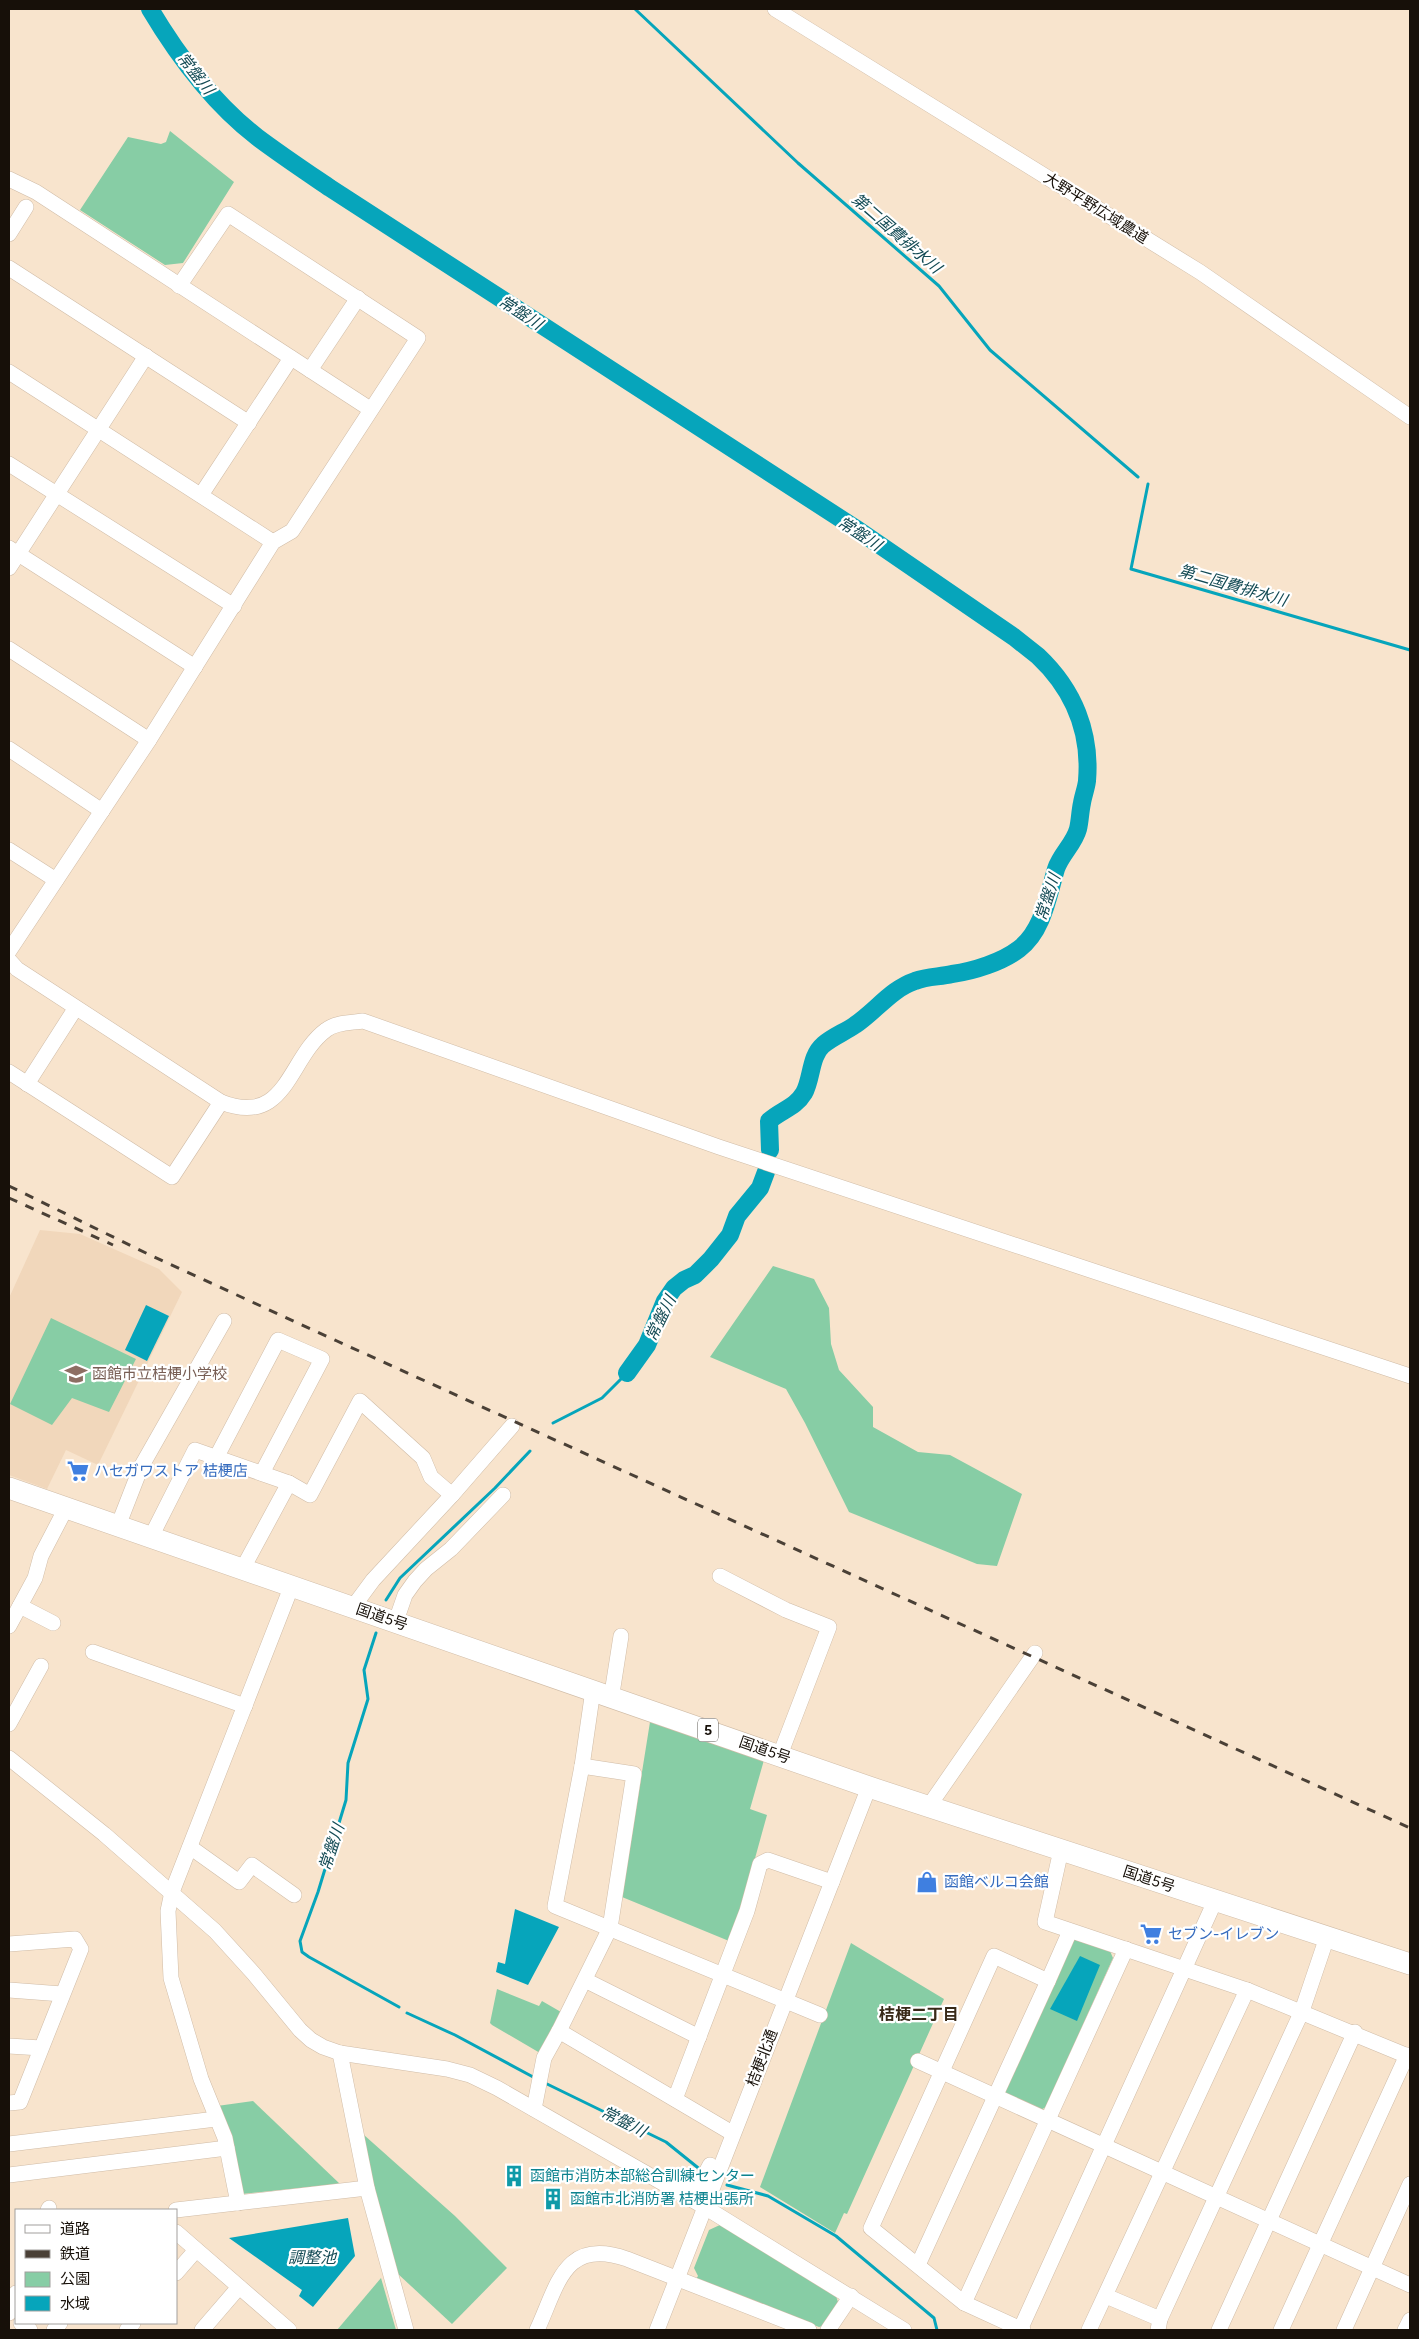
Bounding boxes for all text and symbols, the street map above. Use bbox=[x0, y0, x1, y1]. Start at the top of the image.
water label: 常盤川 bbox=[173, 49, 219, 100]
street label: 大野平野広域農道 bbox=[1040, 169, 1152, 247]
water label: 第二国費排水川 bbox=[848, 189, 947, 279]
water label: 常盤川 bbox=[495, 291, 548, 335]
water label: 常盤川 bbox=[834, 512, 887, 556]
water label: 第二国費排水川 bbox=[1176, 561, 1291, 611]
water label: 常盤川 bbox=[1031, 869, 1065, 923]
water label: 常盤川 bbox=[641, 1291, 680, 1344]
school or university icon: 函館市立桔梗小学校 bbox=[63, 1361, 89, 1387]
place label: 函館市立桔梗小学校 bbox=[92, 1365, 227, 1383]
supermarket icon: ハセガワストア 桔梗店 bbox=[65, 1458, 91, 1484]
place label: ハセガワストア 桔梗店 bbox=[94, 1462, 248, 1480]
street label: 国道5号 bbox=[354, 1600, 410, 1634]
road number: 5 bbox=[698, 1718, 718, 1742]
street label: 国道5号 bbox=[737, 1733, 793, 1767]
water label: 常盤川 bbox=[315, 1819, 349, 1873]
street label: 国道5号 bbox=[1121, 1862, 1177, 1896]
shop icon: 函館ベルコ会館 bbox=[914, 1869, 940, 1895]
place label: 函館ベルコ会館 bbox=[944, 1873, 1049, 1891]
supermarket icon: セブン-イレブン bbox=[1138, 1921, 1164, 1947]
place label: セブン-イレブン bbox=[1168, 1925, 1279, 1943]
district label: 桔梗二丁目 bbox=[879, 2005, 959, 2024]
street label: 桔梗北通 bbox=[743, 2027, 781, 2089]
water label: 常盤川 bbox=[598, 2102, 651, 2142]
building icon: 函館市消防本部総合訓練センター bbox=[501, 2163, 527, 2189]
place label: 函館市消防本部総合訓練センター bbox=[530, 2167, 755, 2185]
building icon: 函館市北消防署 桔梗出張所 bbox=[540, 2186, 566, 2212]
place label: 函館市北消防署 桔梗出張所 bbox=[570, 2190, 754, 2208]
legend bbox=[15, 2209, 178, 2324]
text: 道路 bbox=[60, 2220, 90, 2238]
text: 鉄道 bbox=[60, 2245, 90, 2263]
water label: 調整池 bbox=[288, 2248, 338, 2267]
text: 公園 bbox=[60, 2270, 90, 2288]
text: 水域 bbox=[60, 2295, 90, 2313]

